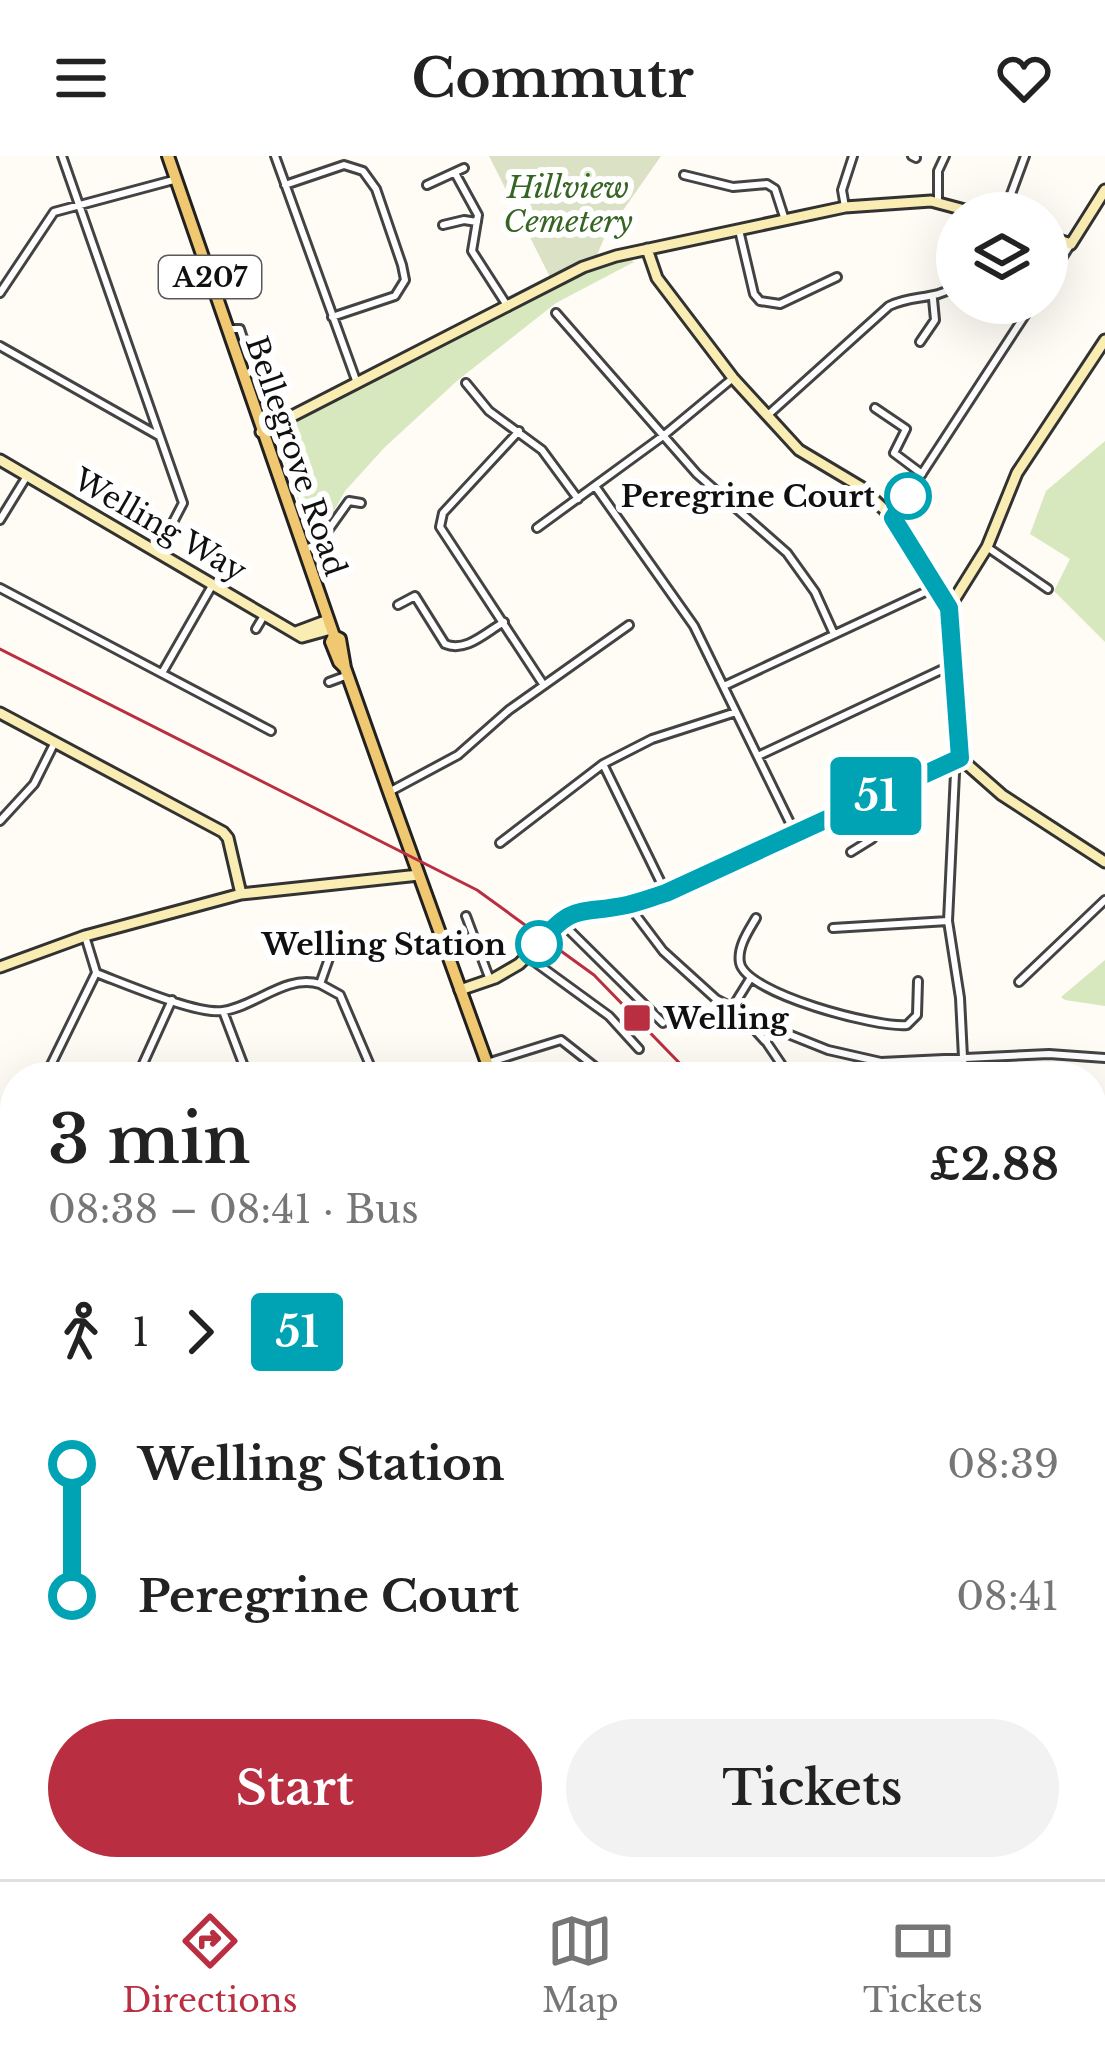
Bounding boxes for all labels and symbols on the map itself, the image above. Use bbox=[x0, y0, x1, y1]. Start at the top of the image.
park label: Hillview Cemetery bbox=[503, 169, 633, 240]
road number: A207 bbox=[159, 256, 261, 298]
street label: Bellegrove Road bbox=[238, 331, 354, 581]
street label: Welling Way bbox=[66, 460, 253, 589]
marker: Peregrine Court bbox=[886, 474, 930, 518]
place label: Peregrine Court bbox=[621, 478, 876, 515]
line badge: 51 bbox=[822, 757, 930, 835]
marker: Welling Station bbox=[517, 922, 561, 966]
place label: Welling Station bbox=[261, 926, 506, 963]
place label: Welling bbox=[663, 1000, 789, 1037]
marker: Welling bbox=[621, 1002, 653, 1034]

